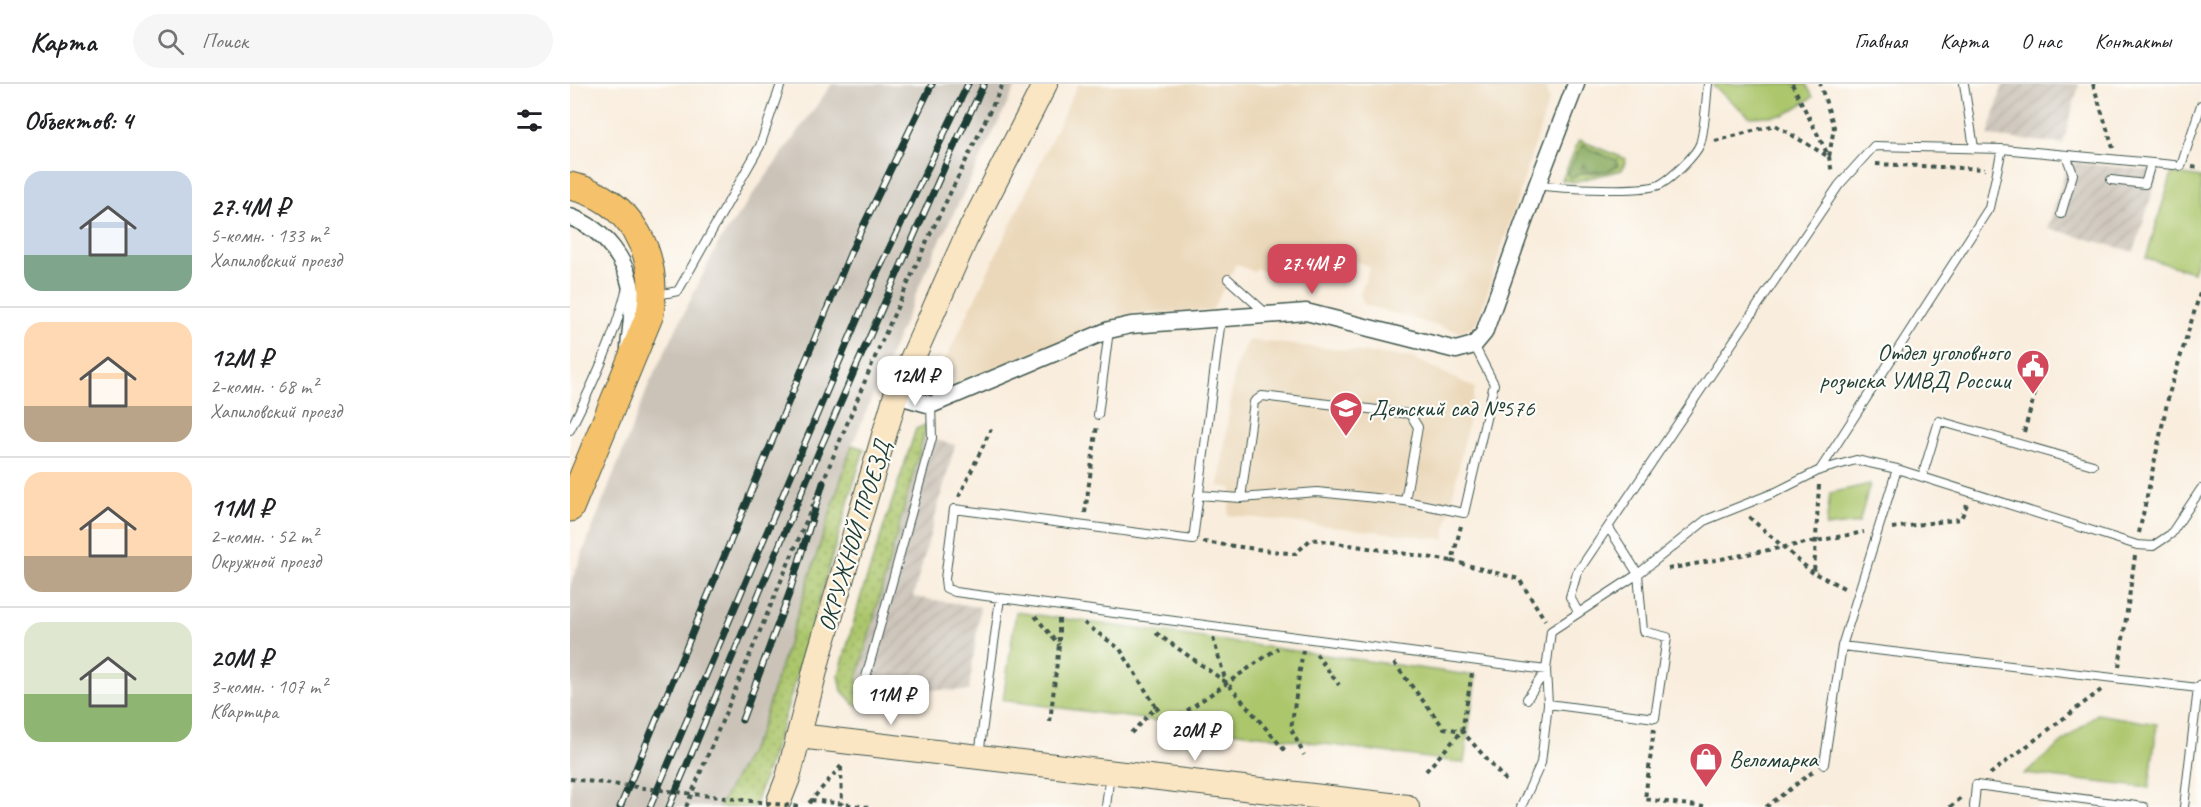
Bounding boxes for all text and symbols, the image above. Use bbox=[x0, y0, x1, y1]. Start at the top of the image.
search box bbox=[133, 14, 553, 68]
text: Карта bbox=[30, 24, 97, 59]
icon: search bbox=[154, 25, 187, 58]
text: Поиск bbox=[202, 27, 248, 55]
text: Главная bbox=[1854, 28, 1907, 54]
text: Карта bbox=[1940, 28, 1988, 54]
text: О нас bbox=[2021, 28, 2062, 54]
text: Контакты bbox=[2095, 28, 2171, 54]
text: Объектов: 4 bbox=[24, 104, 133, 137]
icon: filters bbox=[513, 104, 546, 137]
text: 27.4M ₽ bbox=[210, 190, 289, 223]
icon: home bbox=[72, 195, 144, 267]
text: 5-комн. · 133 m² bbox=[210, 223, 327, 248]
pin: 27.4M ₽ bbox=[1257, 244, 1367, 295]
text: Хапиловский проезд bbox=[210, 248, 342, 273]
text: 27.4M ₽ bbox=[1282, 251, 1342, 276]
place label: Отдел уголовного розыска УМВД России bbox=[1819, 337, 2012, 395]
text: 12M ₽ bbox=[210, 341, 272, 374]
icon: home bbox=[72, 346, 144, 418]
public building icon: Отдел уголовного розыска УМВД России bbox=[2015, 348, 2051, 395]
pin: 12M ₽ bbox=[873, 356, 957, 407]
text: 12M ₽ bbox=[891, 363, 939, 388]
text: 2-комн. · 68 m² bbox=[210, 374, 318, 399]
school or university icon: Детский сад №576 bbox=[1328, 390, 1364, 437]
place label: Детский сад №576 bbox=[1369, 393, 1536, 423]
text: Хапиловский проезд bbox=[210, 399, 342, 424]
street label: ОКРУЖНОЙ ПРОЕЗД bbox=[811, 435, 898, 635]
text: 11M ₽ bbox=[210, 491, 272, 524]
icon: home bbox=[72, 496, 144, 568]
text: 2-комн. · 52 m² bbox=[210, 524, 318, 549]
text: Окружной проезд bbox=[210, 549, 321, 574]
text: 20M ₽ bbox=[210, 641, 272, 674]
icon: home bbox=[72, 646, 144, 718]
text: 3-комн. · 107 m² bbox=[210, 674, 327, 699]
pin: 11M ₽ bbox=[849, 675, 933, 726]
text: 11M ₽ bbox=[867, 682, 915, 707]
text: Квартира bbox=[210, 699, 278, 724]
pin: 20M ₽ bbox=[1153, 711, 1237, 762]
text: 20M ₽ bbox=[1171, 718, 1219, 743]
shop icon: Веломарка bbox=[1688, 741, 1724, 788]
place label: Веломарка bbox=[1729, 744, 1819, 774]

